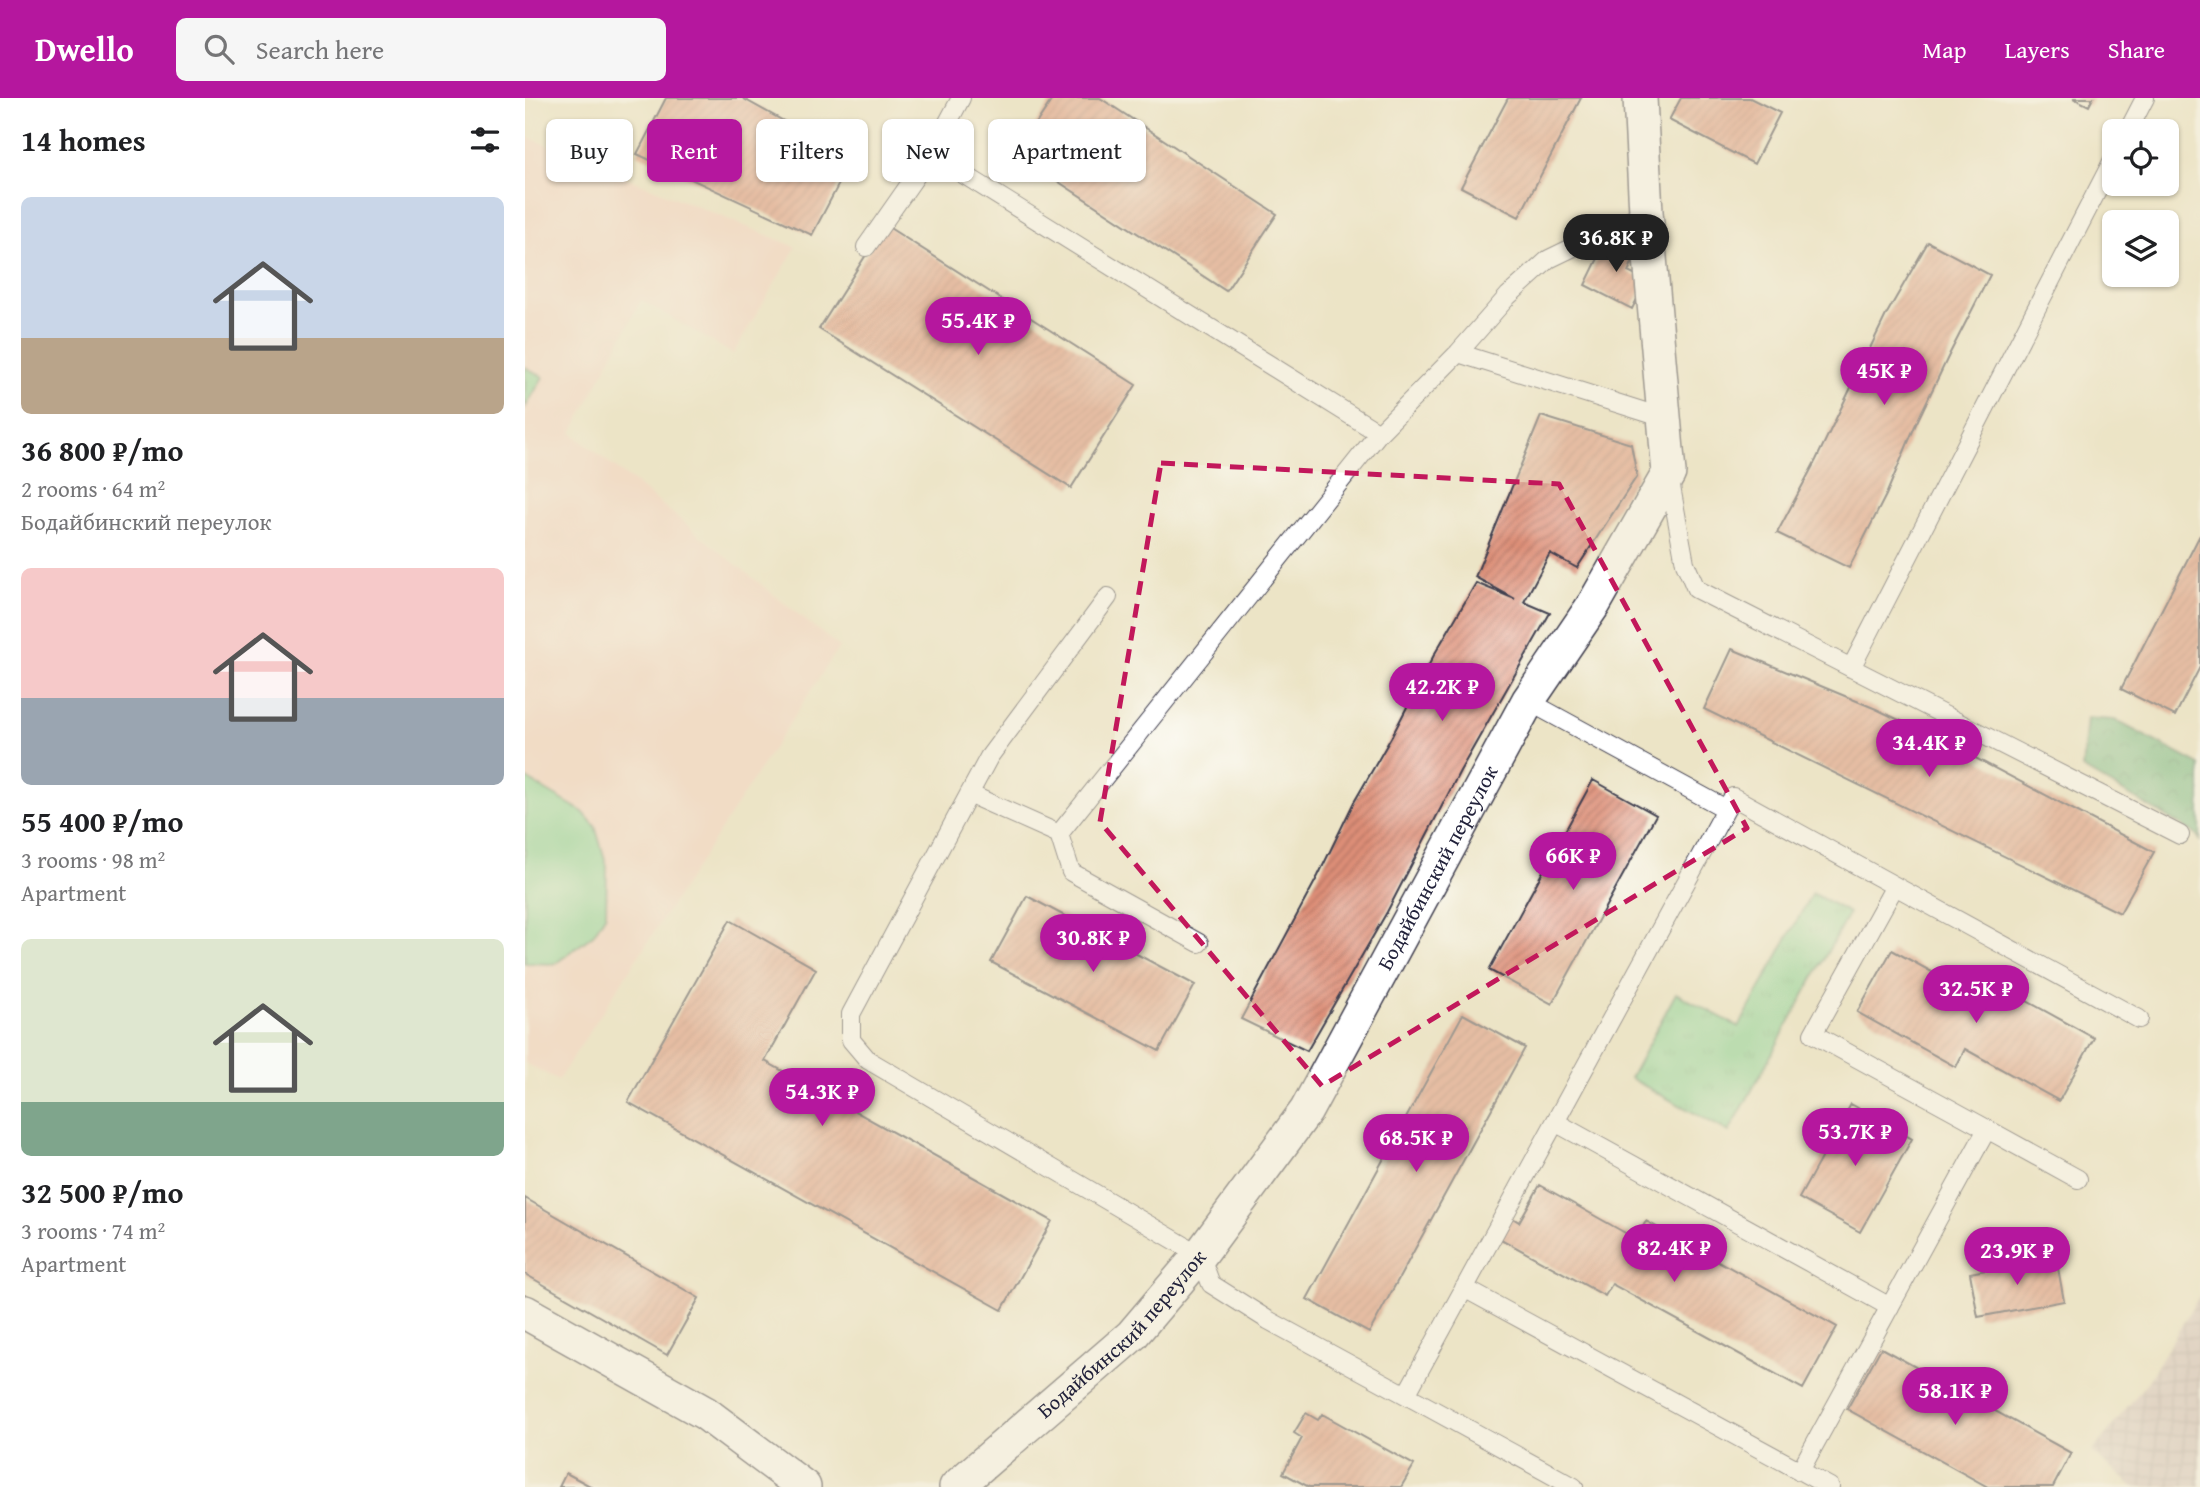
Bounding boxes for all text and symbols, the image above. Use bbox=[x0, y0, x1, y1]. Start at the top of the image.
search box bbox=[176, 18, 666, 81]
text: Dwello bbox=[35, 25, 134, 73]
icon: search bbox=[200, 30, 238, 68]
text: Search here bbox=[256, 30, 384, 69]
text: Map bbox=[1923, 32, 1966, 67]
text: Layers bbox=[2004, 32, 2070, 67]
text: Share bbox=[2108, 32, 2165, 67]
text: 14 homes bbox=[21, 118, 146, 162]
chip: Buy bbox=[546, 119, 633, 182]
chip: Rent bbox=[647, 119, 742, 182]
chip: Filters bbox=[756, 119, 868, 182]
chip: New bbox=[882, 119, 974, 182]
chip: Apartment bbox=[988, 119, 1146, 182]
map controls bbox=[2102, 119, 2179, 287]
button: locate bbox=[2102, 119, 2179, 196]
icon: filters bbox=[466, 121, 504, 159]
button: layers bbox=[2102, 210, 2179, 287]
pin: 36.8K ₽ bbox=[1551, 214, 1681, 274]
text: 36.8K ₽ bbox=[1579, 220, 1653, 253]
icon: home bbox=[200, 243, 326, 369]
pin: 55.4K ₽ bbox=[913, 298, 1043, 357]
text: 55.4K ₽ bbox=[941, 303, 1015, 336]
pin: 45K ₽ bbox=[1835, 348, 1933, 407]
text: 45K ₽ bbox=[1856, 353, 1912, 386]
text: 36 800 ₽/mo bbox=[21, 428, 184, 472]
text: 2 rooms · 64 m² bbox=[21, 472, 165, 505]
text: Бодайбинский переулок bbox=[21, 505, 271, 538]
icon: home bbox=[200, 614, 326, 740]
pin: 42.2K ₽ bbox=[1377, 664, 1507, 723]
text: 42.2K ₽ bbox=[1405, 669, 1479, 702]
pin: 34.4K ₽ bbox=[1864, 720, 1994, 779]
text: 34.4K ₽ bbox=[1892, 725, 1966, 758]
street label: Бодайбинский переулок bbox=[1369, 759, 1505, 975]
text: 55 400 ₽/mo bbox=[21, 799, 184, 843]
pin: 66K ₽ bbox=[1524, 832, 1622, 892]
text: 66K ₽ bbox=[1545, 838, 1601, 871]
text: 3 rooms · 98 m² bbox=[21, 843, 165, 876]
text: Apartment bbox=[21, 876, 126, 909]
pin: 30.8K ₽ bbox=[1028, 914, 1158, 974]
text: 30.8K ₽ bbox=[1056, 920, 1130, 953]
pin: 32.5K ₽ bbox=[1911, 965, 2041, 1025]
text: 32.5K ₽ bbox=[1939, 971, 2013, 1004]
icon: home bbox=[200, 985, 326, 1111]
pin: 54.3K ₽ bbox=[757, 1068, 887, 1128]
text: 54.3K ₽ bbox=[785, 1074, 859, 1107]
pin: 53.7K ₽ bbox=[1790, 1108, 1920, 1168]
pin: 68.5K ₽ bbox=[1351, 1114, 1481, 1174]
text: 53.7K ₽ bbox=[1818, 1114, 1892, 1147]
text: 68.5K ₽ bbox=[1379, 1120, 1453, 1153]
text: 32 500 ₽/mo bbox=[21, 1170, 184, 1214]
text: 3 rooms · 74 m² bbox=[21, 1214, 165, 1247]
pin: 82.4K ₽ bbox=[1609, 1224, 1739, 1284]
pin: 23.9K ₽ bbox=[1952, 1228, 2082, 1287]
text: 82.4K ₽ bbox=[1637, 1230, 1711, 1263]
text: 23.9K ₽ bbox=[1980, 1233, 2054, 1266]
street label: Бодайбинский переулок bbox=[1030, 1242, 1213, 1425]
text: Apartment bbox=[21, 1247, 126, 1280]
pin: 58.1K ₽ bbox=[1890, 1368, 2020, 1427]
text: 58.1K ₽ bbox=[1918, 1373, 1992, 1406]

